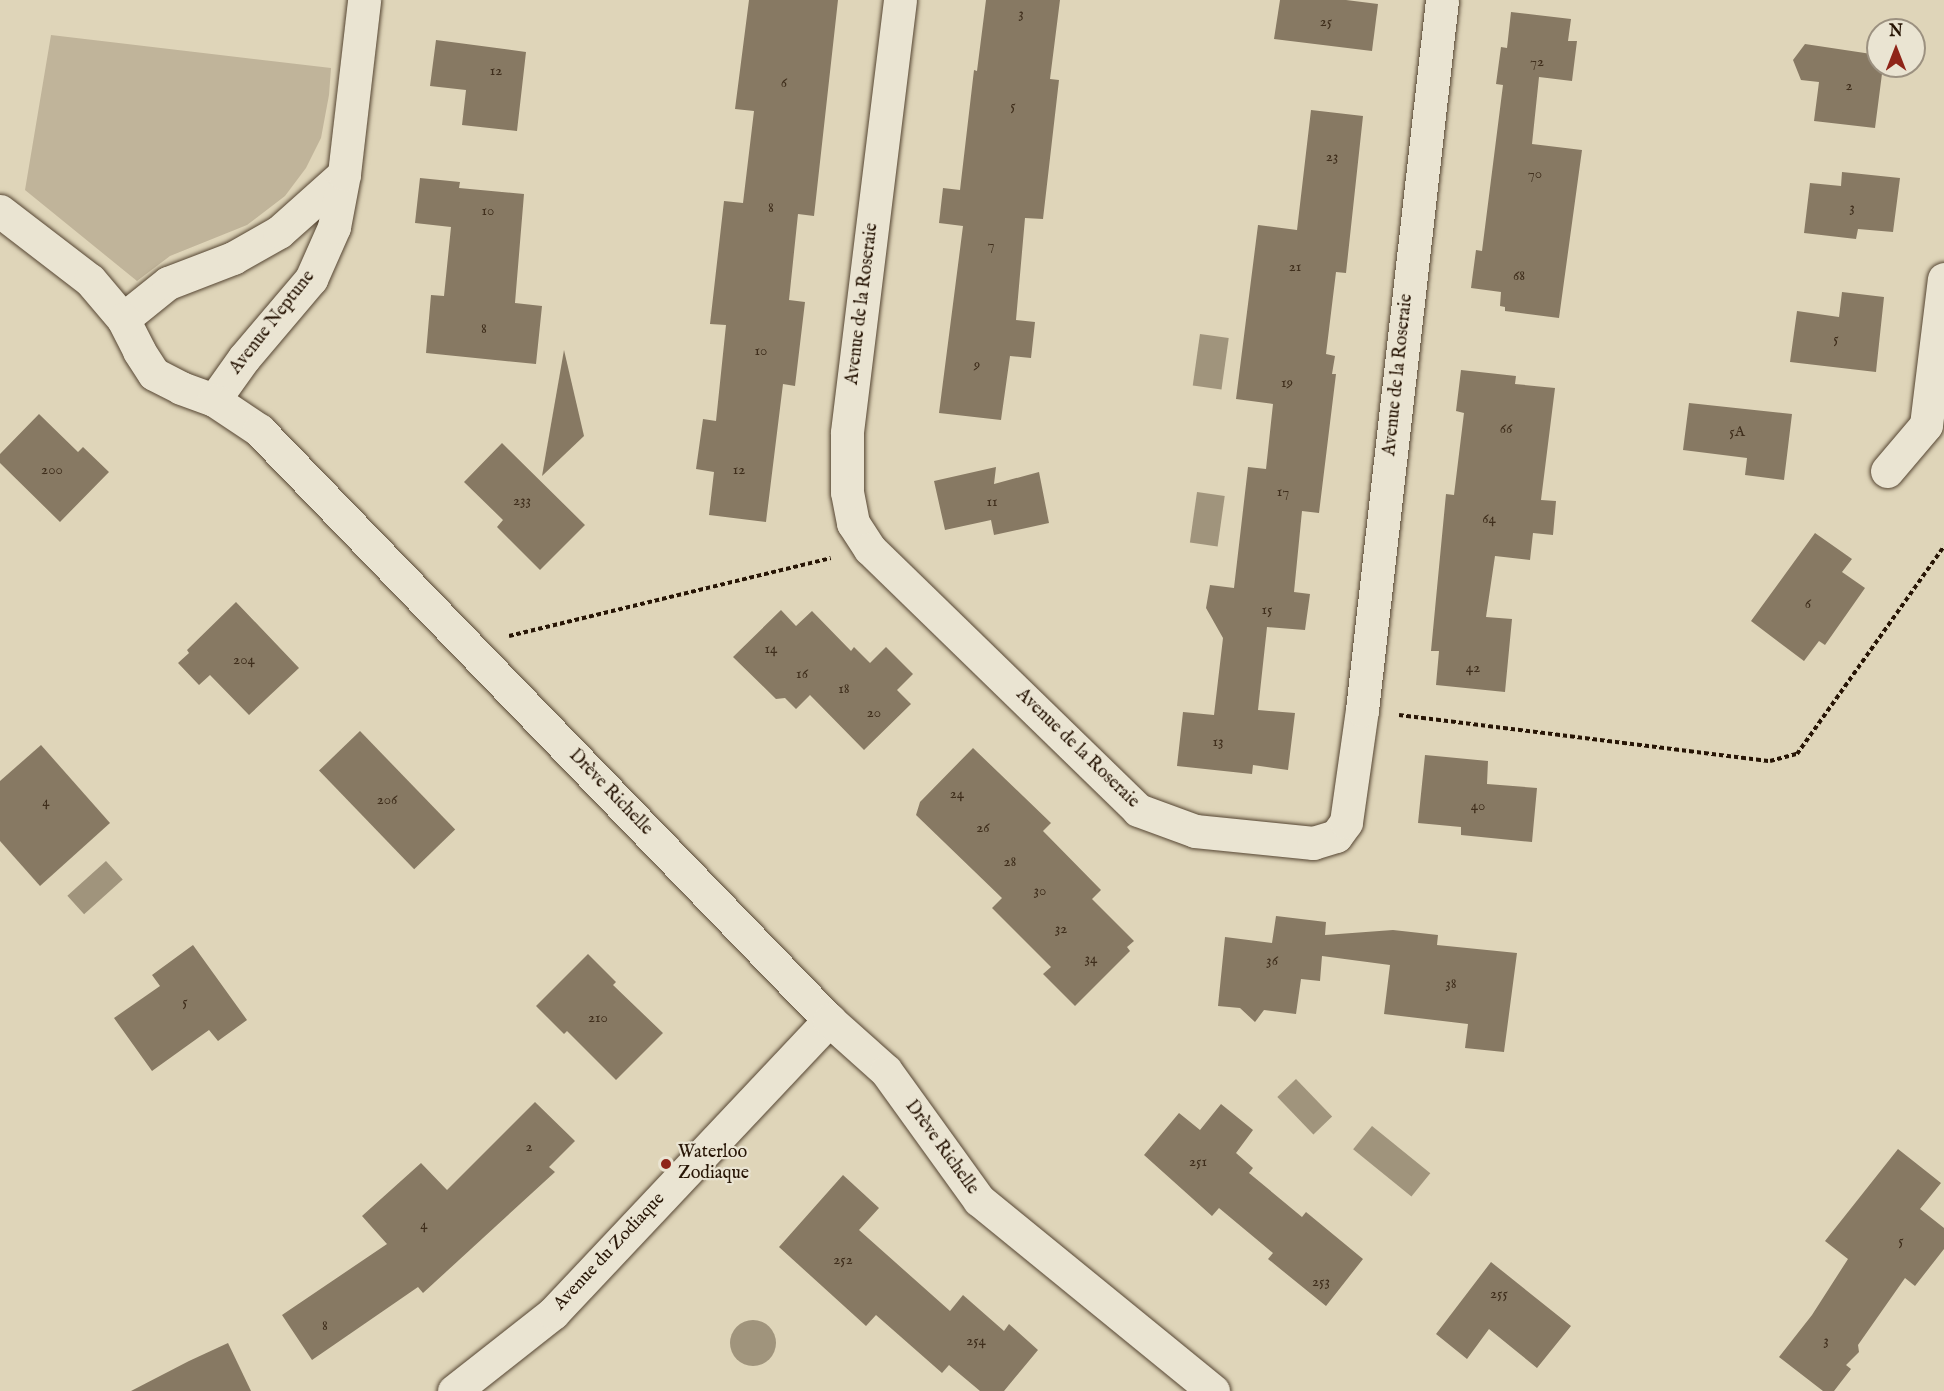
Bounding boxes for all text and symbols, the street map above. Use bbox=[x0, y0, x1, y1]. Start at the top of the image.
house number: 3 bbox=[1018, 5, 1024, 23]
house number: 25 bbox=[1320, 13, 1332, 31]
north arrow bbox=[1866, 18, 1926, 78]
text: N bbox=[1889, 22, 1903, 42]
house number: 72 bbox=[1530, 53, 1544, 71]
house number: 12 bbox=[490, 62, 502, 80]
house number: 6 bbox=[781, 74, 787, 92]
house number: 2 bbox=[1845, 77, 1853, 95]
house number: 5 bbox=[1010, 97, 1016, 115]
house number: 23 bbox=[1326, 148, 1338, 166]
house number: 70 bbox=[1528, 165, 1542, 183]
house number: 8 bbox=[768, 199, 774, 217]
house number: 3 bbox=[1849, 199, 1855, 217]
house number: 10 bbox=[482, 202, 494, 220]
street label: Avenue de la Roseraie bbox=[842, 222, 884, 386]
house number: 7 bbox=[987, 236, 995, 254]
house number: 21 bbox=[1289, 258, 1301, 276]
street label: Avenue Neptune bbox=[226, 267, 320, 379]
house number: 68 bbox=[1513, 267, 1525, 285]
street label: Avenue de la Roseraie bbox=[1380, 293, 1418, 457]
house number: 8 bbox=[481, 320, 487, 338]
house number: 5 bbox=[1833, 330, 1839, 348]
house number: 10 bbox=[755, 342, 767, 360]
house number: 9 bbox=[974, 356, 980, 374]
house number: 19 bbox=[1281, 374, 1293, 392]
house number: 66 bbox=[1500, 420, 1512, 438]
house number: 5A bbox=[1729, 423, 1745, 441]
house number: 200 bbox=[41, 461, 63, 479]
house number: 12 bbox=[733, 461, 745, 479]
house number: 17 bbox=[1277, 483, 1289, 501]
house number: 233 bbox=[513, 492, 531, 510]
house number: 11 bbox=[986, 493, 998, 511]
house number: 64 bbox=[1482, 510, 1496, 528]
house number: 6 bbox=[1805, 595, 1811, 613]
house number: 15 bbox=[1261, 601, 1273, 619]
house number: 14 bbox=[765, 640, 777, 658]
house number: 204 bbox=[233, 651, 255, 669]
house number: 42 bbox=[1466, 659, 1480, 677]
house number: 16 bbox=[796, 665, 808, 683]
house number: 18 bbox=[838, 680, 850, 698]
street label: Avenue de la Roseraie bbox=[1011, 685, 1143, 813]
house number: 20 bbox=[867, 704, 881, 722]
house number: 13 bbox=[1212, 733, 1224, 751]
street label: Drève Richelle bbox=[564, 745, 656, 841]
house number: 24 bbox=[950, 785, 964, 803]
house number: 206 bbox=[377, 791, 397, 809]
house number: 4 bbox=[42, 793, 50, 811]
house number: 40 bbox=[1471, 797, 1485, 815]
house number: 26 bbox=[976, 819, 990, 837]
house number: 28 bbox=[1004, 853, 1016, 871]
house number: 30 bbox=[1034, 882, 1046, 900]
house number: 32 bbox=[1055, 920, 1067, 938]
house number: 34 bbox=[1085, 950, 1097, 968]
house number: 36 bbox=[1266, 952, 1278, 970]
house number: 38 bbox=[1445, 975, 1457, 993]
house number: 5 bbox=[182, 993, 188, 1011]
house number: 210 bbox=[588, 1009, 608, 1027]
street label: Drève Richelle bbox=[900, 1097, 982, 1199]
house number: 2 bbox=[525, 1138, 533, 1156]
place label: Waterloo Zodiaque bbox=[678, 1143, 749, 1186]
house number: 251 bbox=[1189, 1153, 1207, 1171]
marker: Waterloo Zodiaque bbox=[659, 1157, 673, 1171]
street label: Avenue du Zodiaque bbox=[550, 1189, 670, 1315]
house number: 4 bbox=[420, 1216, 428, 1234]
house number: 5 bbox=[1898, 1232, 1904, 1250]
house number: 252 bbox=[833, 1251, 853, 1269]
house number: 253 bbox=[1312, 1273, 1330, 1291]
house number: 255 bbox=[1490, 1285, 1508, 1303]
house number: 8 bbox=[322, 1317, 328, 1335]
house number: 254 bbox=[966, 1332, 986, 1350]
house number: 3 bbox=[1823, 1332, 1829, 1350]

